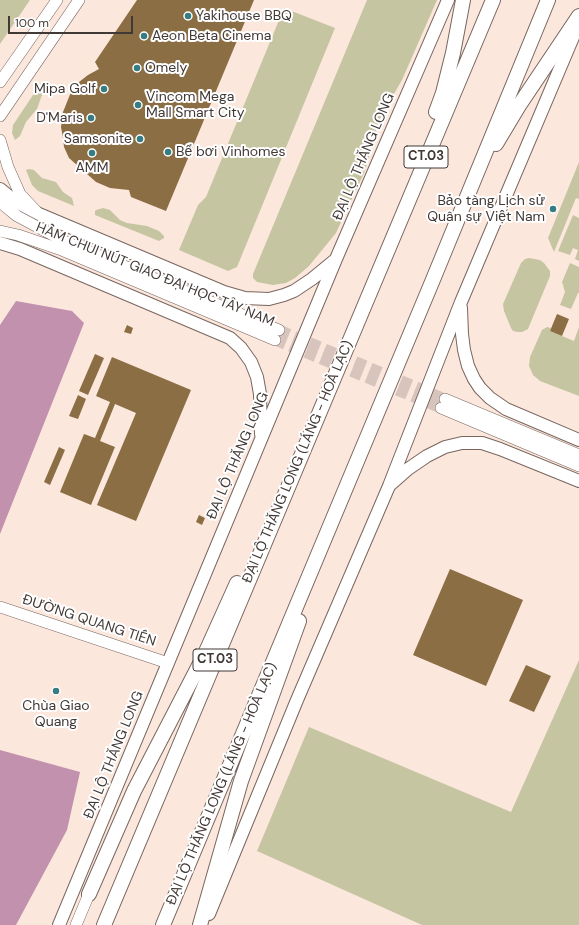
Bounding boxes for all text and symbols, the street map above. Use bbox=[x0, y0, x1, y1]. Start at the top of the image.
scale bar bbox=[10, 8, 135, 34]
place label: Yakihouse BBQ bbox=[196, 8, 292, 24]
marker: Yakihouse BBQ bbox=[183, 11, 193, 21]
text: 100 m bbox=[15, 15, 49, 31]
place label: Aeon Beta Cinema bbox=[152, 28, 271, 44]
marker: Aeon Beta Cinema bbox=[139, 31, 149, 41]
place label: Omely bbox=[145, 60, 187, 76]
marker: Omely bbox=[132, 63, 142, 73]
place label: Mipa Golf bbox=[34, 81, 96, 97]
marker: Mipa Golf bbox=[99, 84, 109, 94]
place label: Vincom Mega Mall Smart City bbox=[146, 89, 245, 122]
street label: ĐẠI LỘ THĂNG LONG bbox=[330, 91, 398, 223]
marker: Vincom Mega Mall Smart City bbox=[133, 100, 143, 110]
place label: D'Maris bbox=[36, 110, 83, 126]
marker: D'Maris bbox=[86, 113, 96, 123]
place label: Samsonite bbox=[64, 131, 132, 147]
marker: Samsonite bbox=[135, 134, 145, 144]
place label: Bể bơi Vinhomes bbox=[176, 144, 286, 160]
road number: CT.03 bbox=[404, 146, 448, 168]
marker: Bể bơi Vinhomes bbox=[163, 147, 173, 157]
marker: AMM bbox=[87, 148, 97, 158]
place label: AMM bbox=[76, 160, 108, 176]
place label: Bảo tàng Lịch sử Quân sự Việt Nam bbox=[427, 193, 545, 226]
marker: Bảo tàng Lịch sử Quân sự Việt Nam bbox=[548, 204, 558, 214]
street label: HẦM CHUI NÚT GIAO ĐẠI HỌC TÂY NAM bbox=[33, 219, 277, 331]
street label: ĐẠI LỘ THĂNG LONG (LÁNG - HOÀ LẠC) bbox=[239, 338, 357, 586]
street label: ĐẠI LỘ THĂNG LONG bbox=[204, 390, 272, 522]
street label: ĐƯỜNG QUANG TIẾN bbox=[20, 591, 158, 651]
road number: CT.03 bbox=[193, 649, 237, 671]
street label: ĐẠI LỘ THĂNG LONG (LÁNG - HOÀ LẠC) bbox=[163, 660, 281, 908]
marker: Chùa Giao Quang bbox=[51, 686, 61, 696]
street label: ĐẠI LỘ THĂNG LONG bbox=[81, 689, 147, 821]
place label: Chùa Giao Quang bbox=[22, 698, 90, 730]

